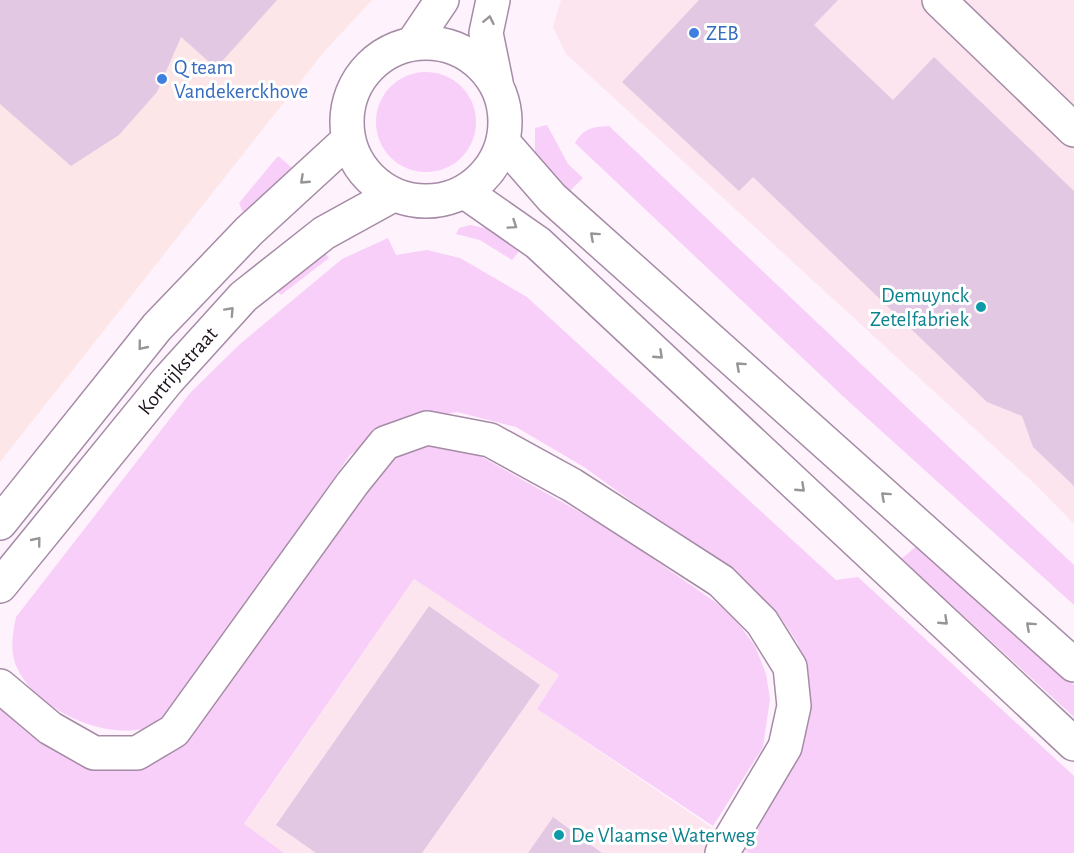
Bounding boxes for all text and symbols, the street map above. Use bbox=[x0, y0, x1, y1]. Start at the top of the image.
one-way arrow bbox=[482, 15, 495, 25]
place label: ZEB bbox=[706, 23, 739, 44]
marker: ZEB bbox=[687, 26, 701, 40]
place label: Q team Vandekerckhove bbox=[174, 57, 308, 102]
marker: Q team Vandekerckhove bbox=[155, 72, 169, 86]
one-way arrow bbox=[300, 173, 311, 184]
one-way arrow bbox=[507, 218, 518, 229]
one-way arrow bbox=[590, 232, 601, 243]
place label: Demuynck Zetelfabriek bbox=[870, 285, 969, 330]
marker: Demuynck Zetelfabriek bbox=[974, 300, 988, 314]
one-way arrow bbox=[223, 307, 234, 318]
street label: Kortrijkstraat bbox=[134, 323, 221, 419]
one-way arrow bbox=[138, 339, 149, 350]
one-way arrow bbox=[652, 348, 662, 359]
one-way arrow bbox=[736, 362, 746, 373]
one-way arrow bbox=[795, 481, 805, 492]
one-way arrow bbox=[881, 492, 892, 503]
one-way arrow bbox=[30, 537, 41, 548]
one-way arrow bbox=[937, 614, 947, 625]
one-way arrow bbox=[1027, 622, 1037, 633]
place label: De Vlaamse Waterweg bbox=[571, 825, 756, 846]
marker: De Vlaamse Waterweg bbox=[552, 828, 566, 842]

